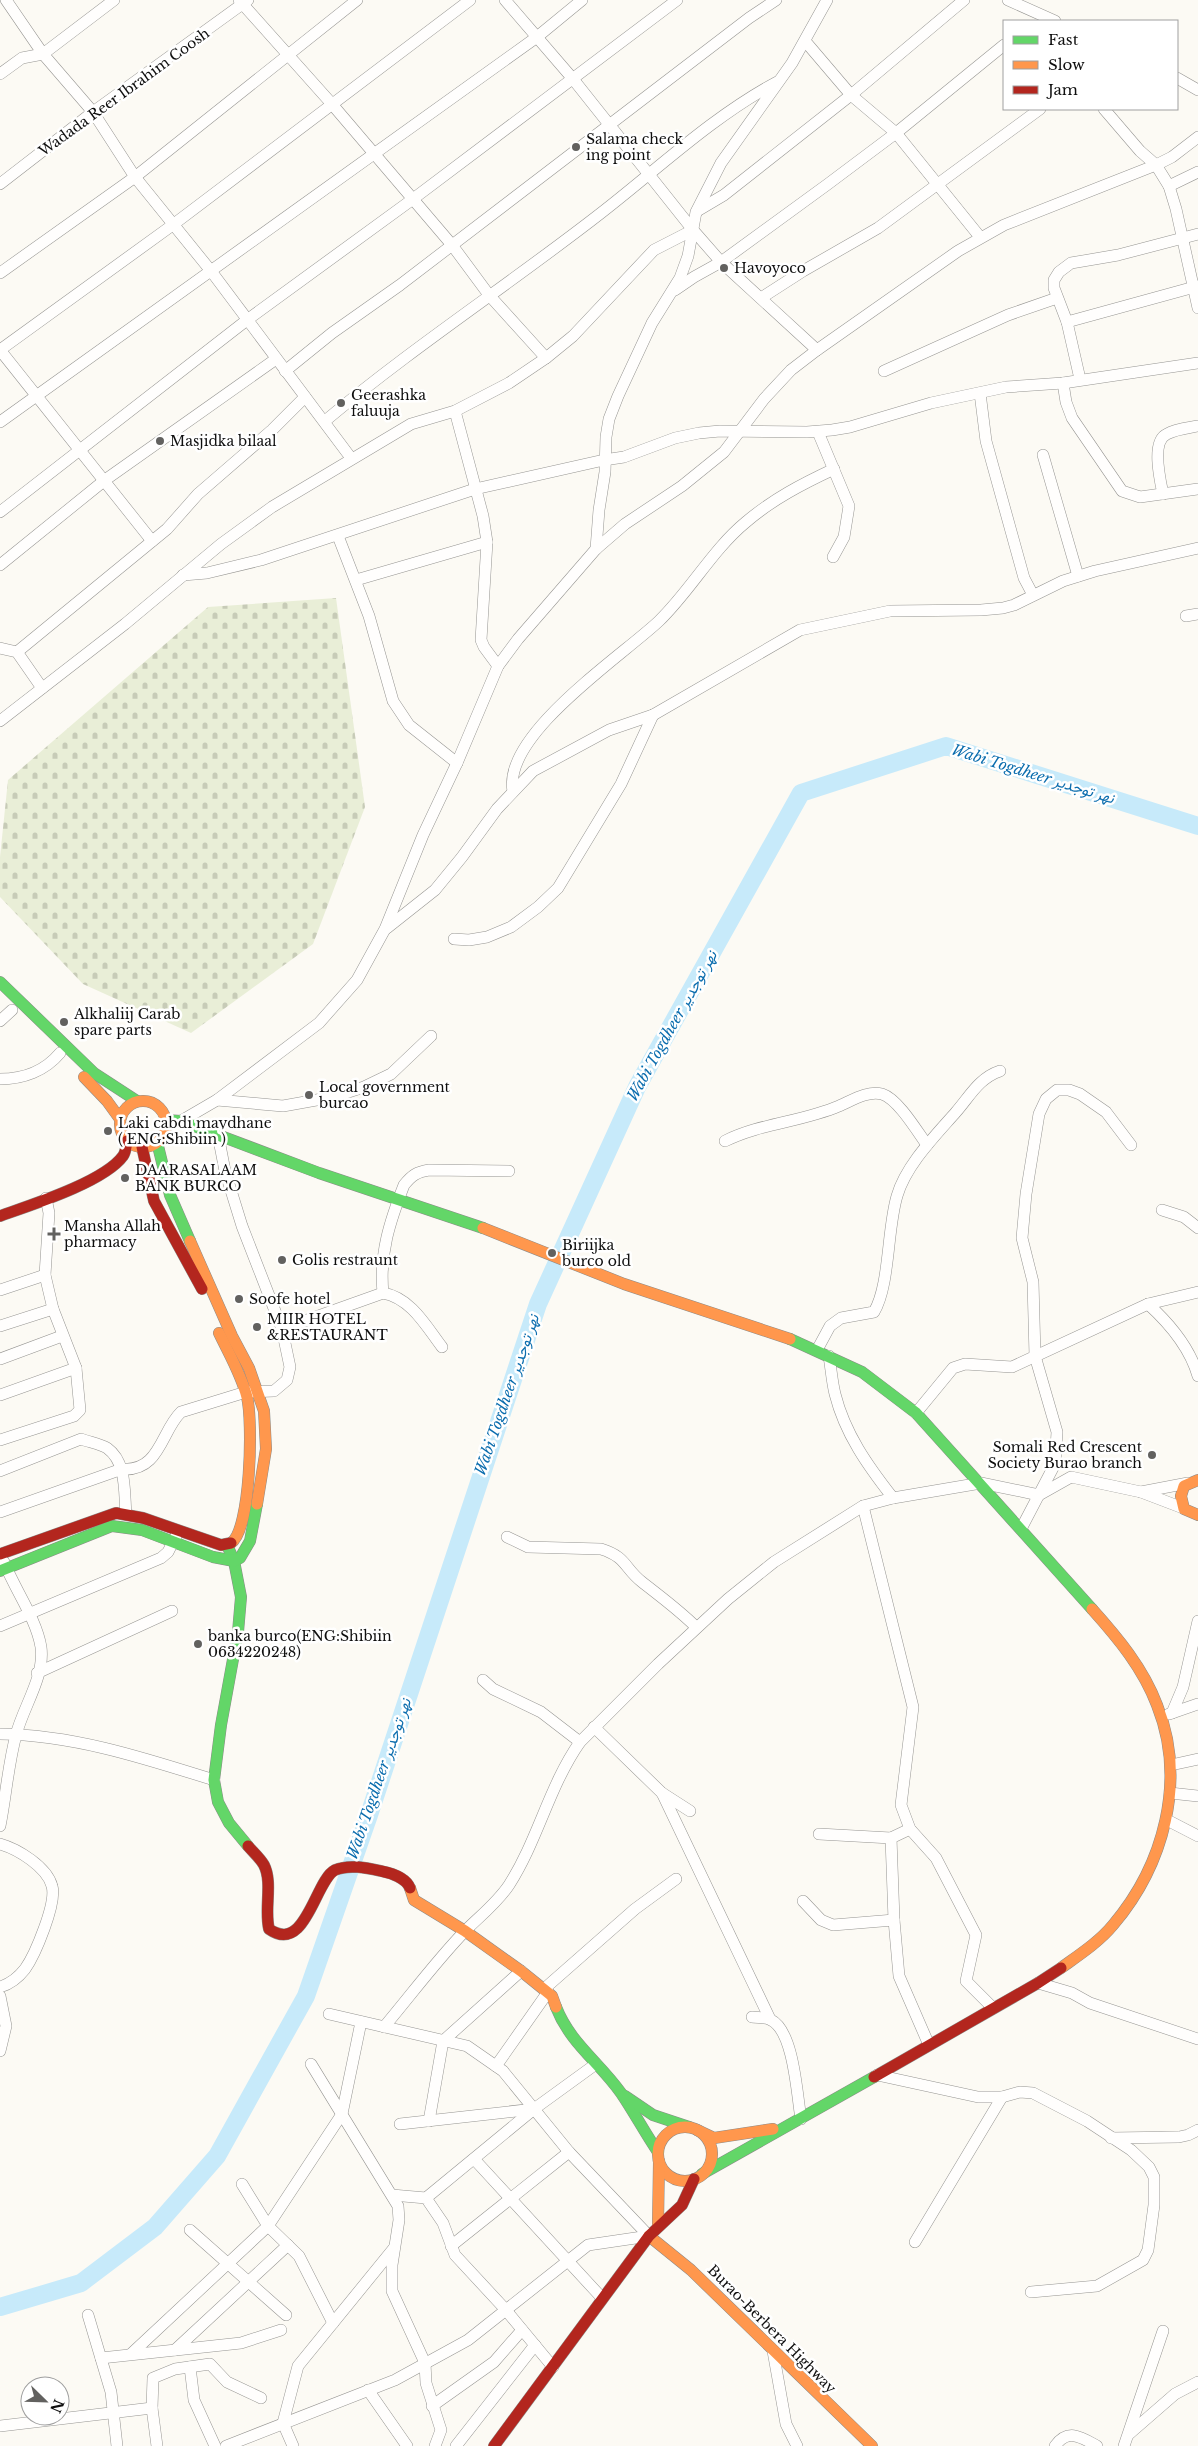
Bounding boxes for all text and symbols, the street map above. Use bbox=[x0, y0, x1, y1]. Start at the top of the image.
legend bbox=[1003, 20, 1178, 110]
street label: Wadada Reer Ibrahim Coosh bbox=[34, 24, 213, 161]
text: Fast bbox=[1048, 30, 1079, 49]
text: Slow bbox=[1048, 55, 1085, 74]
text: Jam bbox=[1046, 80, 1078, 99]
place label: Salama check ing point bbox=[586, 130, 683, 164]
marker: Salama check ing point bbox=[570, 141, 582, 153]
place label: Havoyoco bbox=[734, 259, 806, 277]
marker: Havoyoco bbox=[718, 262, 730, 274]
place label: Geerashka faluuja bbox=[351, 386, 426, 420]
marker: Geerashka faluuja bbox=[335, 397, 347, 409]
place label: Masjidka bilaal bbox=[170, 432, 277, 450]
marker: Masjidka bilaal bbox=[154, 435, 166, 447]
water label: Wabi Togdheer نهر توجدير bbox=[950, 740, 1117, 808]
water label: Wabi Togdheer نهر توجدير bbox=[622, 947, 721, 1104]
place label: Alkhaliij Carab spare parts bbox=[73, 1005, 180, 1039]
marker: Alkhaliij Carab spare parts bbox=[58, 1016, 70, 1028]
place label: Local government burcao bbox=[318, 1078, 451, 1112]
marker: Local government burcao bbox=[303, 1089, 315, 1101]
place label: Laki cabdi maydhane ( ENG:Shibiin ) bbox=[118, 1114, 272, 1148]
marker: Laki cabdi maydhane ( ENG:Shibiin ) bbox=[102, 1125, 114, 1137]
place label: DAARASALAAM BANK BURCO bbox=[135, 1161, 257, 1195]
marker: DAARASALAAM BANK BURCO bbox=[119, 1172, 131, 1184]
place label: Mansha Allah pharmacy bbox=[64, 1217, 161, 1251]
marker: Mansha Allah pharmacy bbox=[48, 1228, 60, 1240]
place label: Biriijka burco old bbox=[561, 1236, 631, 1270]
marker: Biriijka burco old bbox=[546, 1247, 558, 1259]
place label: Golis restraunt bbox=[292, 1251, 399, 1269]
marker: Golis restraunt bbox=[276, 1254, 288, 1266]
place label: Soofe hotel bbox=[249, 1290, 331, 1308]
marker: Soofe hotel bbox=[233, 1293, 245, 1305]
place label: MIIR HOTEL &RESTAURANT bbox=[267, 1310, 388, 1344]
water label: Wabi Togdheer نهر توجدير bbox=[470, 1311, 543, 1478]
marker: MIIR HOTEL &RESTAURANT bbox=[251, 1321, 263, 1333]
place label: Somali Red Crescent Society Burao branch bbox=[988, 1438, 1143, 1472]
marker: Somali Red Crescent Society Burao branch bbox=[1146, 1449, 1158, 1461]
place label: banka burco(ENG:Shibiin 0634220248) bbox=[207, 1627, 392, 1661]
marker: banka burco(ENG:Shibiin 0634220248) bbox=[192, 1638, 204, 1650]
water label: Wabi Togdheer نهر توجدير bbox=[342, 1695, 415, 1862]
street label: Burao-Berbera Highway bbox=[704, 2261, 840, 2397]
north arrow bbox=[20, 2376, 70, 2426]
text: N bbox=[46, 2397, 68, 2416]

